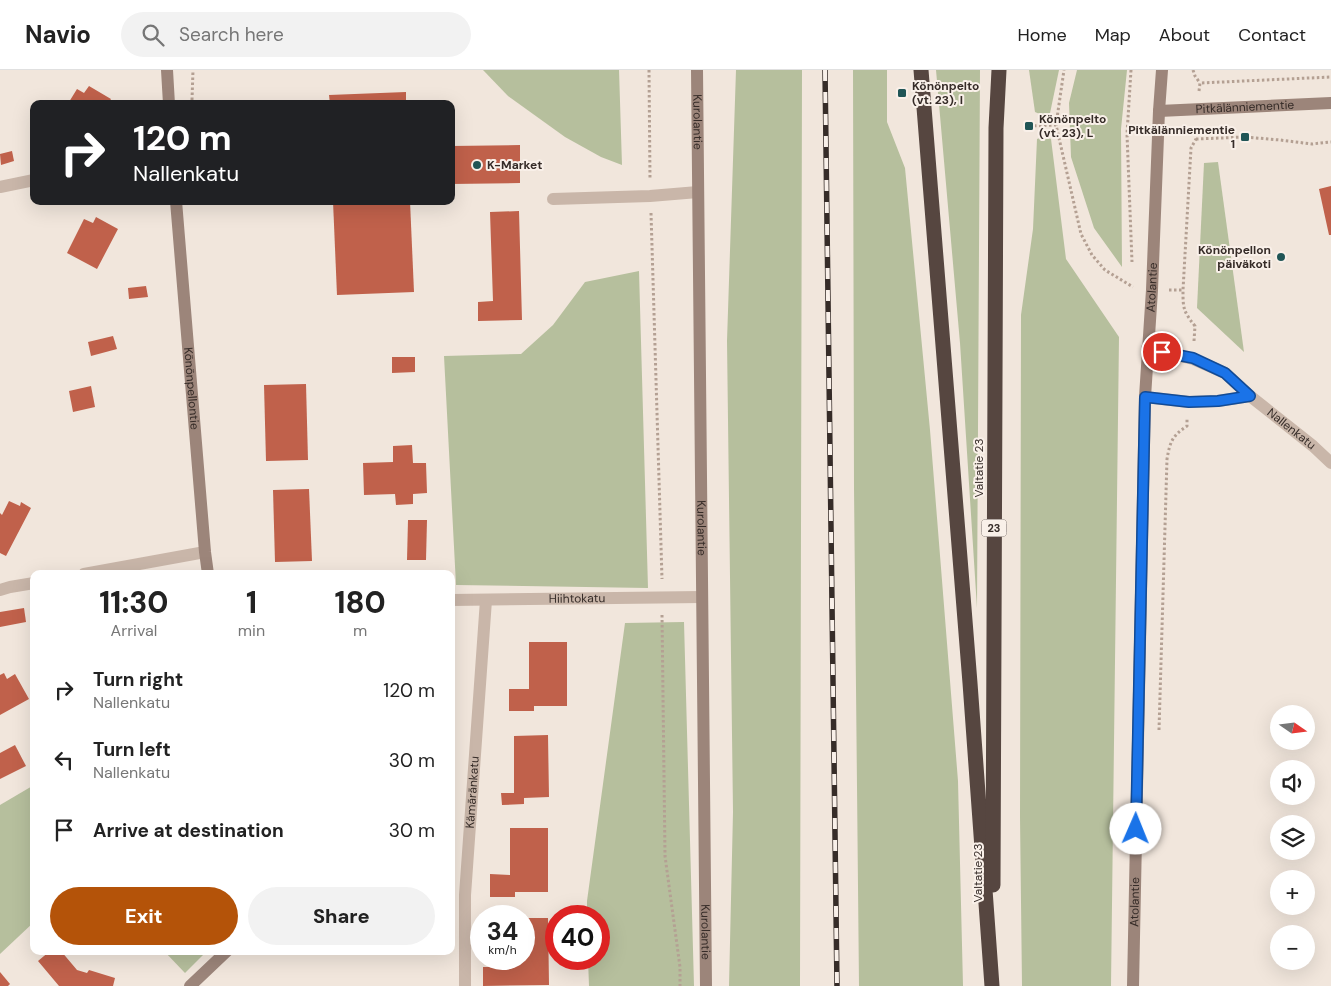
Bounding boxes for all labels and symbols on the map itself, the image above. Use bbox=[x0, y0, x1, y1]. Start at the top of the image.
place label: Könönpelto (vt. 23), I bbox=[912, 78, 979, 108]
marker: Könönpelto (vt. 23), I bbox=[896, 87, 908, 99]
street label: Kurolantie bbox=[689, 94, 706, 150]
street label: Pitkälänniementie bbox=[1195, 97, 1295, 117]
place label: Könönpelto (vt. 23), L bbox=[1039, 111, 1106, 141]
marker: Könönpelto (vt. 23), L bbox=[1023, 120, 1035, 132]
place label: Pitkälänniementie 1 bbox=[1128, 122, 1235, 152]
marker: Pitkälänniementie 1 bbox=[1239, 131, 1251, 143]
place label: K-Market bbox=[487, 157, 542, 173]
marker: K-Market bbox=[471, 159, 483, 171]
place label: Könönpellon päiväkoti bbox=[1198, 242, 1271, 272]
marker: Könönpellon päiväkoti bbox=[1275, 251, 1287, 263]
street label: Atolantie bbox=[1143, 262, 1161, 313]
pin bbox=[1141, 331, 1183, 373]
street label: Könönpellontie bbox=[180, 346, 203, 430]
street label: Nallenkatu bbox=[1264, 405, 1319, 453]
street label: Valtatie 23 bbox=[971, 438, 987, 498]
street label: Kurolantie bbox=[693, 500, 710, 556]
road number: 23 bbox=[982, 519, 1006, 536]
street label: Hiihtokatu bbox=[549, 590, 605, 607]
north arrow bbox=[1270, 705, 1315, 750]
street label: Kämäränkatu bbox=[462, 755, 483, 829]
position arrow bbox=[1109, 802, 1161, 854]
street label: Valtatie 23 bbox=[970, 843, 986, 903]
street label: Atolantie bbox=[1126, 877, 1143, 927]
street label: Kurolantie bbox=[697, 904, 714, 960]
speed limit sign: 40 bbox=[545, 905, 610, 970]

